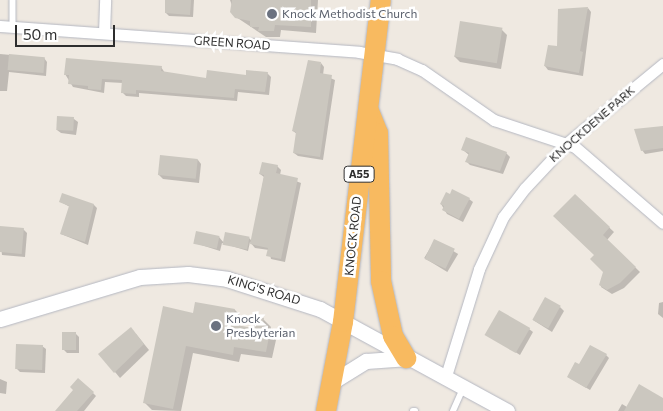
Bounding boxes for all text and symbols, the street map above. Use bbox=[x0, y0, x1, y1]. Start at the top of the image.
place label: Knock Methodist Church bbox=[282, 7, 417, 21]
marker: Knock Methodist Church bbox=[266, 8, 278, 20]
scale bar bbox=[18, 15, 118, 47]
text: 50 m bbox=[23, 25, 57, 43]
street label: GREEN ROAD bbox=[193, 33, 271, 53]
street label: KNOCKDENE PARK bbox=[546, 83, 638, 165]
road number: A55 bbox=[343, 165, 375, 182]
street label: KNOCK ROAD bbox=[342, 196, 364, 276]
street label: KING'S ROAD bbox=[226, 272, 302, 308]
place label: Knock Presbyterian bbox=[226, 312, 295, 340]
marker: Knock Presbyterian bbox=[210, 320, 222, 332]

